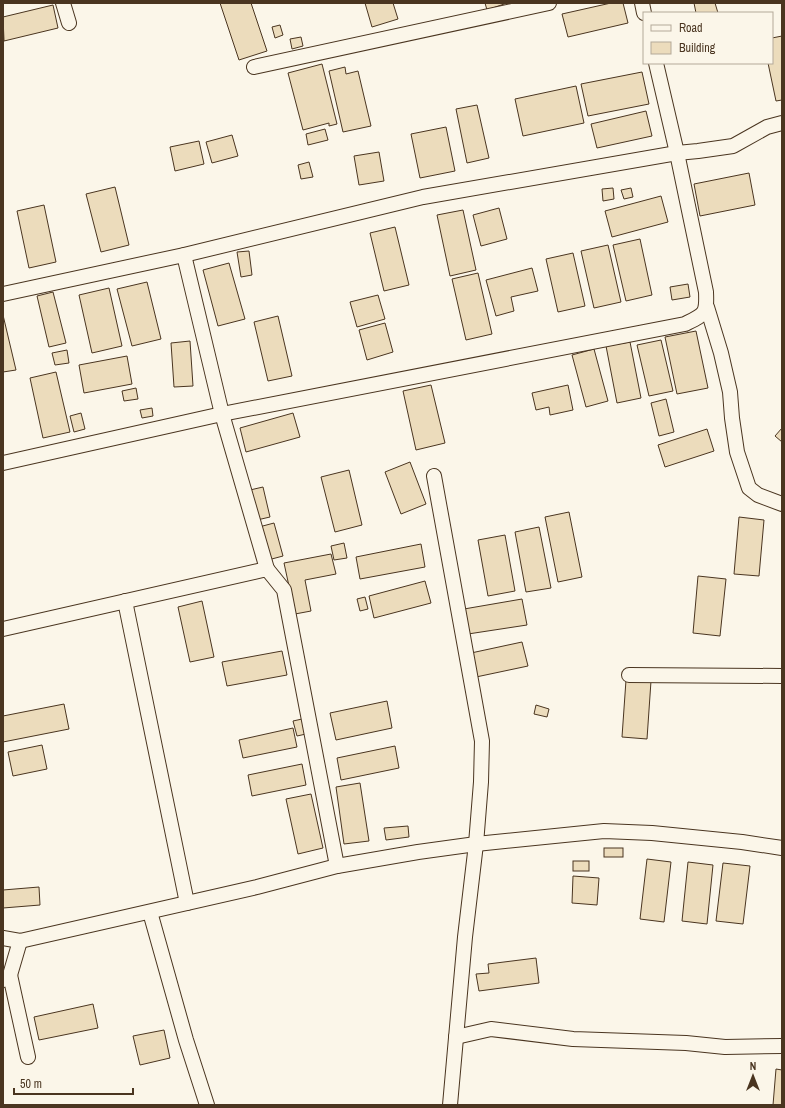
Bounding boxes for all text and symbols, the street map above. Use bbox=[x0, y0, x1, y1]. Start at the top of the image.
legend bbox=[643, 12, 773, 64]
text: Road bbox=[679, 20, 703, 36]
text: Building bbox=[679, 40, 716, 56]
north arrow bbox=[733, 1056, 773, 1096]
text: N bbox=[750, 1059, 756, 1073]
scale bar bbox=[14, 1070, 133, 1096]
text: 50 m bbox=[20, 1076, 42, 1092]

